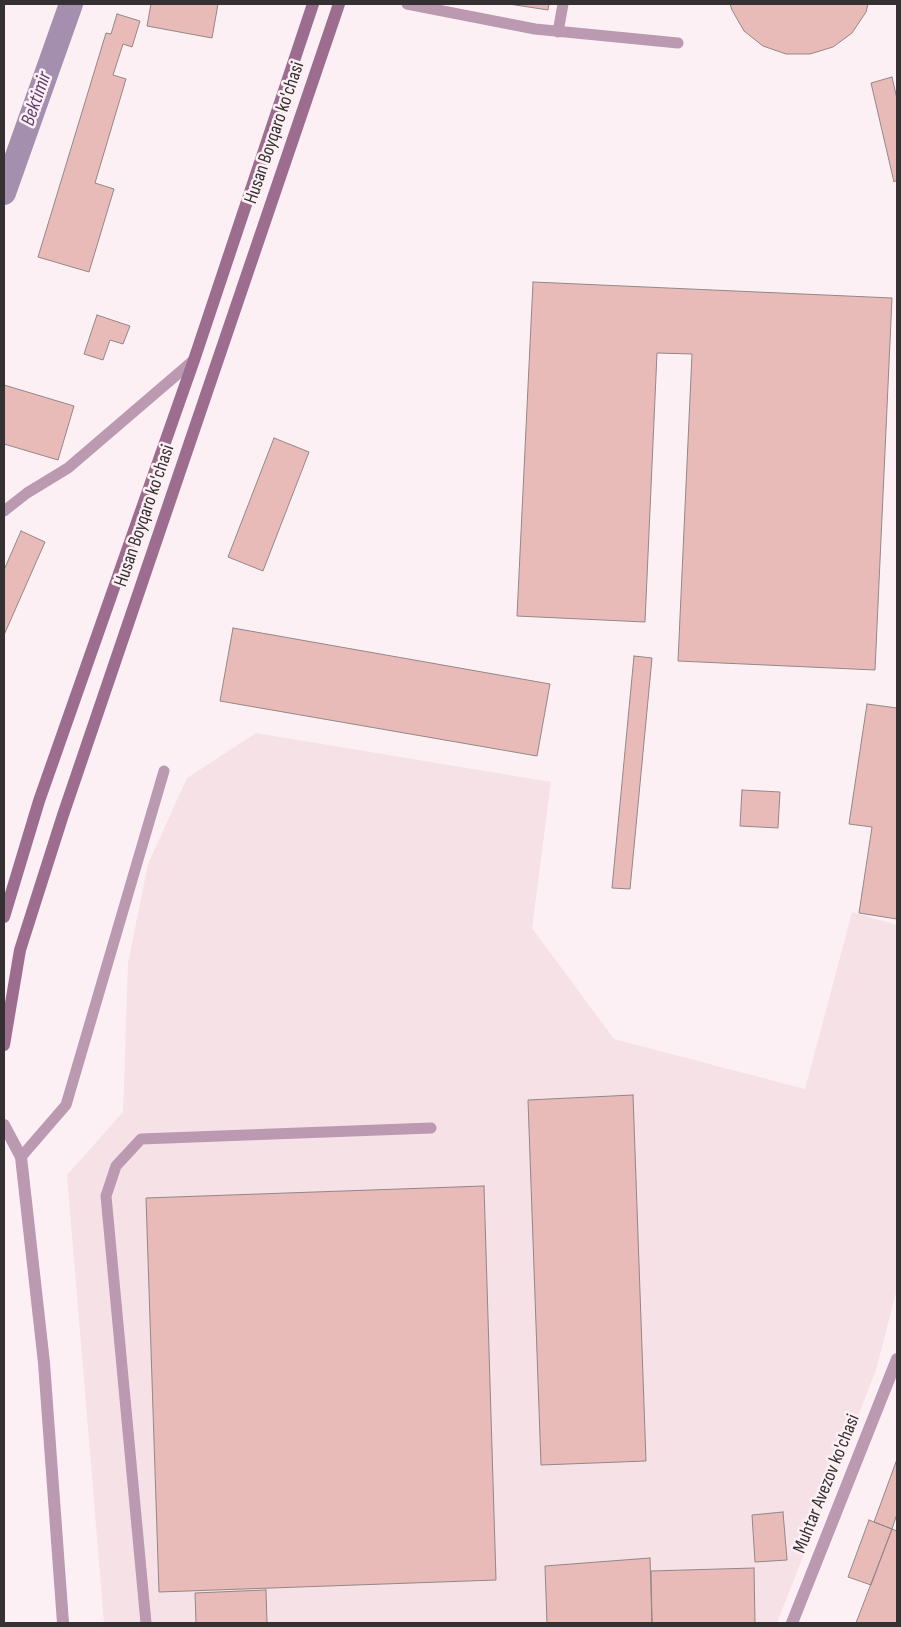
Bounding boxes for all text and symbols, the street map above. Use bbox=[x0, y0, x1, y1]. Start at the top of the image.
street label: Husan Boyqaro ko'chasi bbox=[240, 59, 310, 207]
water label: Bektimir bbox=[17, 69, 57, 129]
street label: Husan Boyqaro ko'chasi bbox=[110, 442, 180, 590]
street label: Muhtar Avezov ko'chasi bbox=[789, 1411, 865, 1557]

